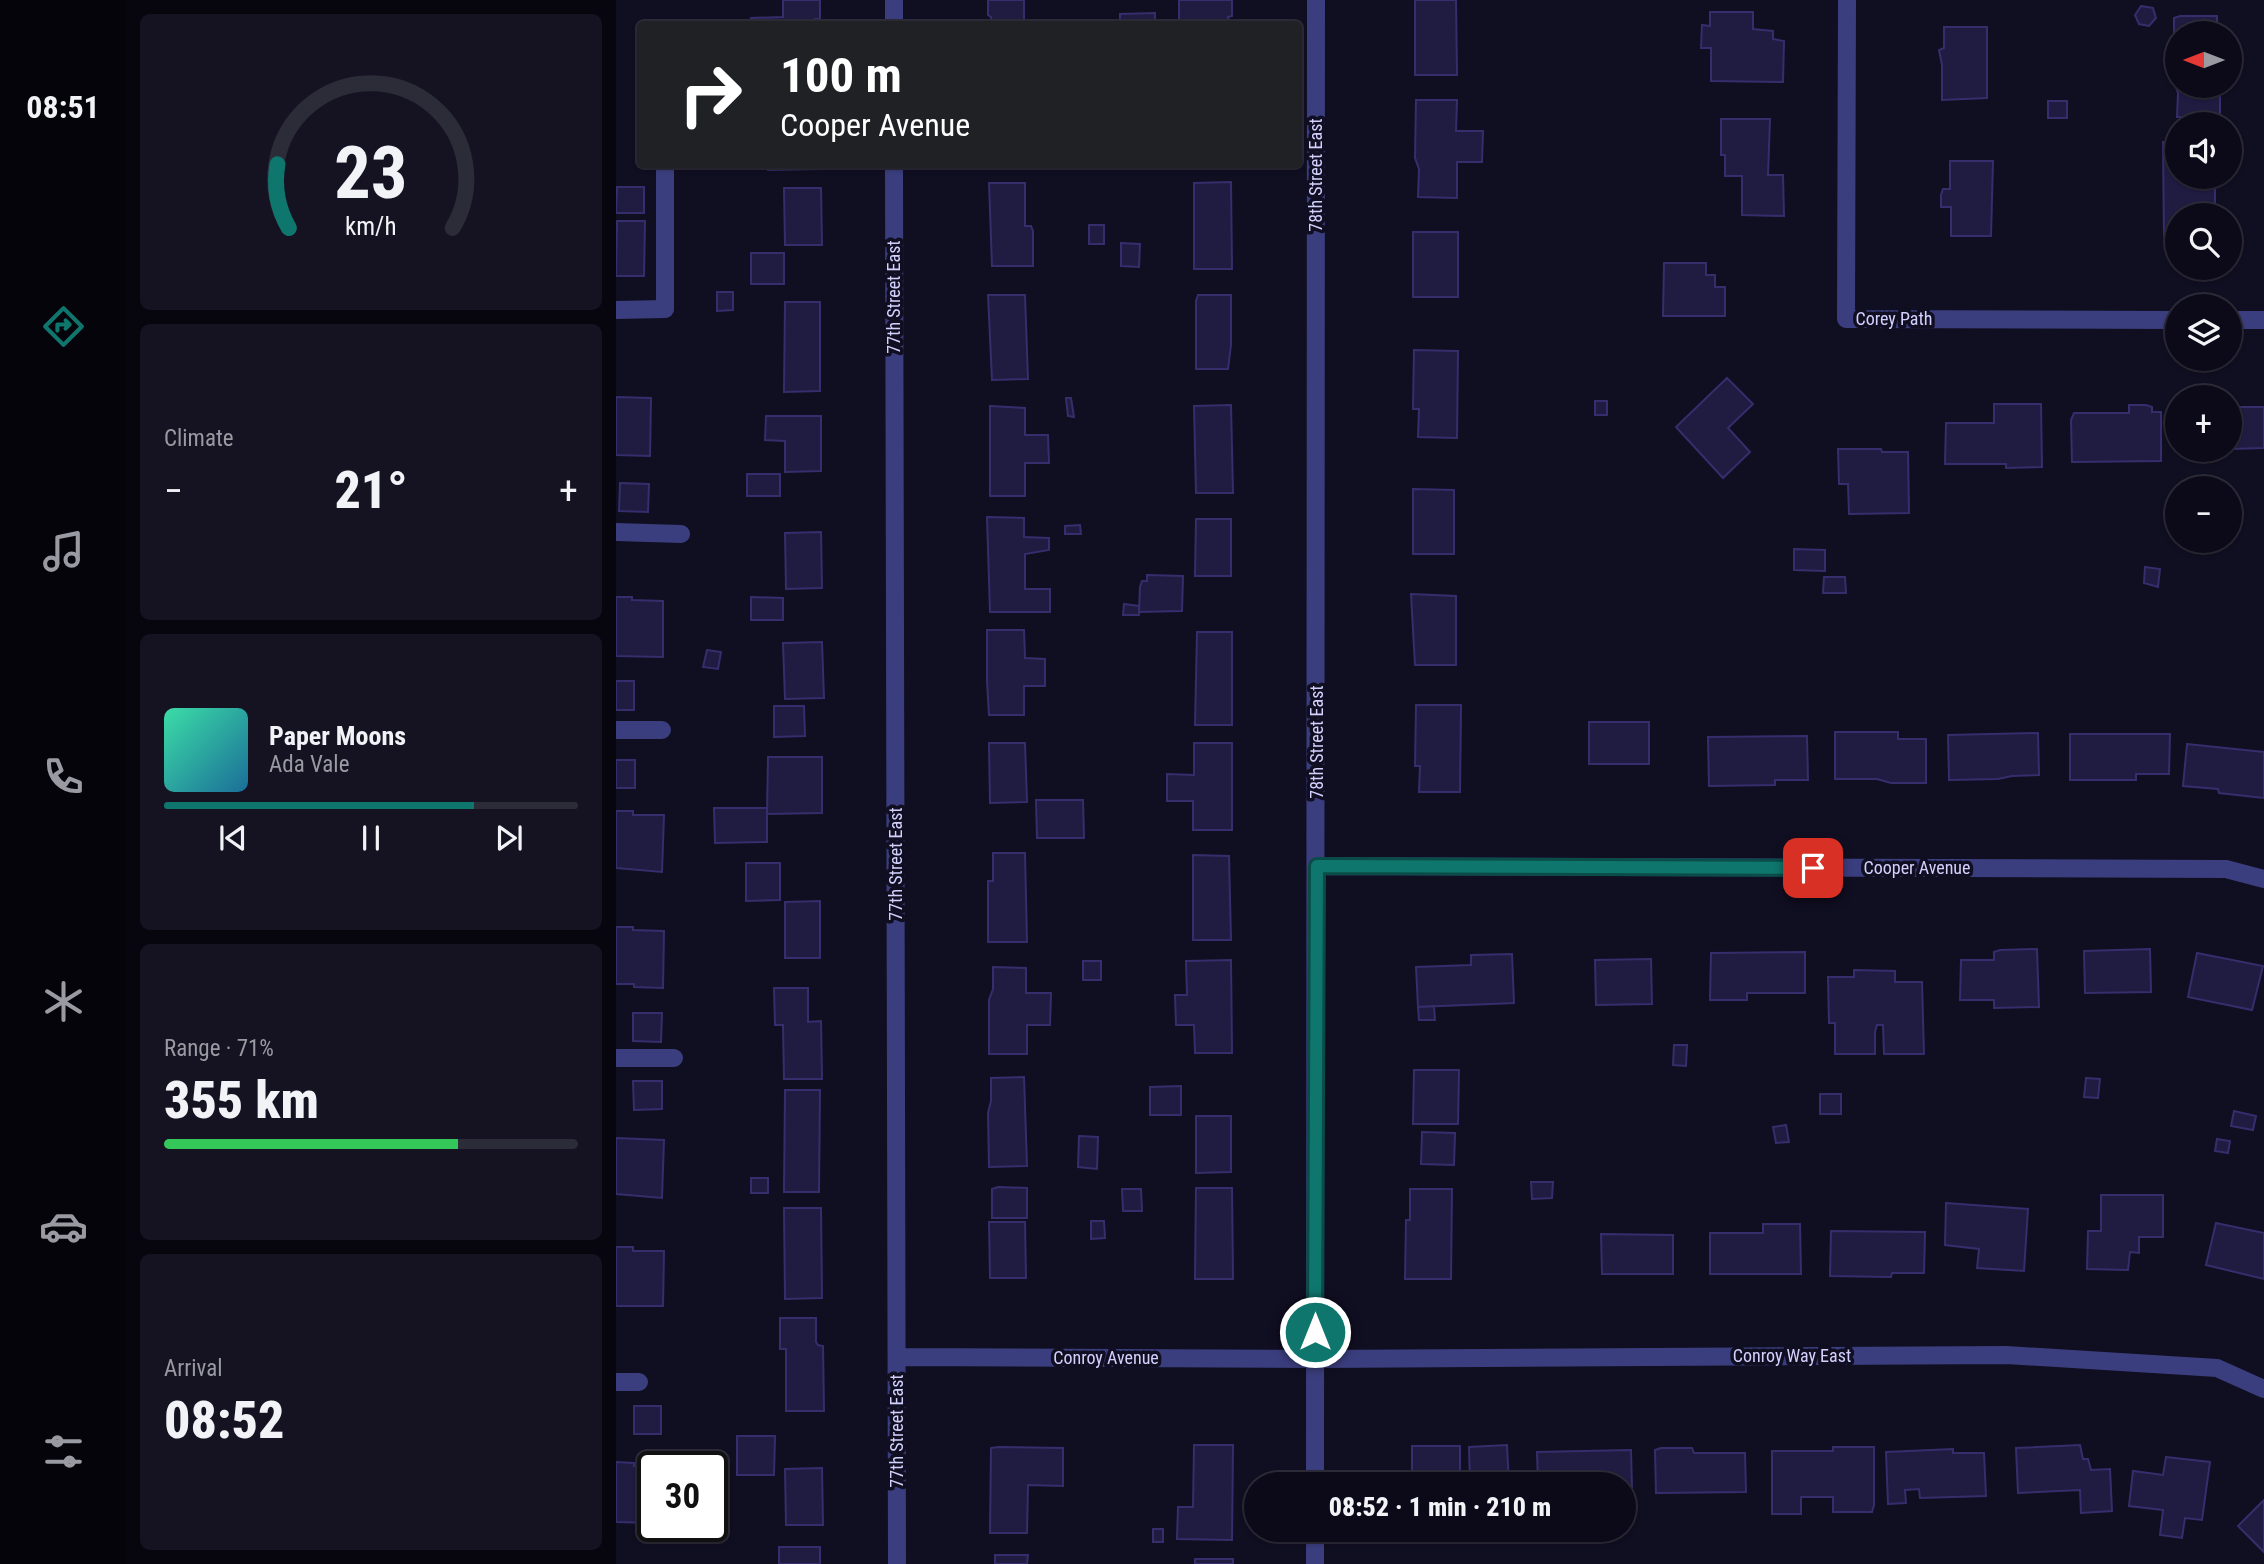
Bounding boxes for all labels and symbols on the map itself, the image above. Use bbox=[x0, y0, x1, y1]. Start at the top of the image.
north arrow bbox=[2165, 21, 2242, 98]
street label: 78th Street East bbox=[1305, 118, 1326, 232]
street label: 77th Street East bbox=[883, 240, 904, 354]
street label: Corey Path bbox=[1855, 308, 1933, 329]
street label: 78th Street East bbox=[1306, 685, 1327, 799]
street label: 77th Street East bbox=[885, 807, 906, 921]
pin bbox=[1783, 838, 1843, 898]
street label: Cooper Avenue bbox=[1863, 857, 1971, 878]
position arrow bbox=[1278, 1295, 1352, 1369]
street label: Conroy Way East bbox=[1733, 1345, 1851, 1366]
street label: Conroy Avenue bbox=[1053, 1347, 1159, 1368]
street label: 77th Street East bbox=[886, 1374, 907, 1488]
speed limit sign: 30 bbox=[637, 1451, 728, 1542]

